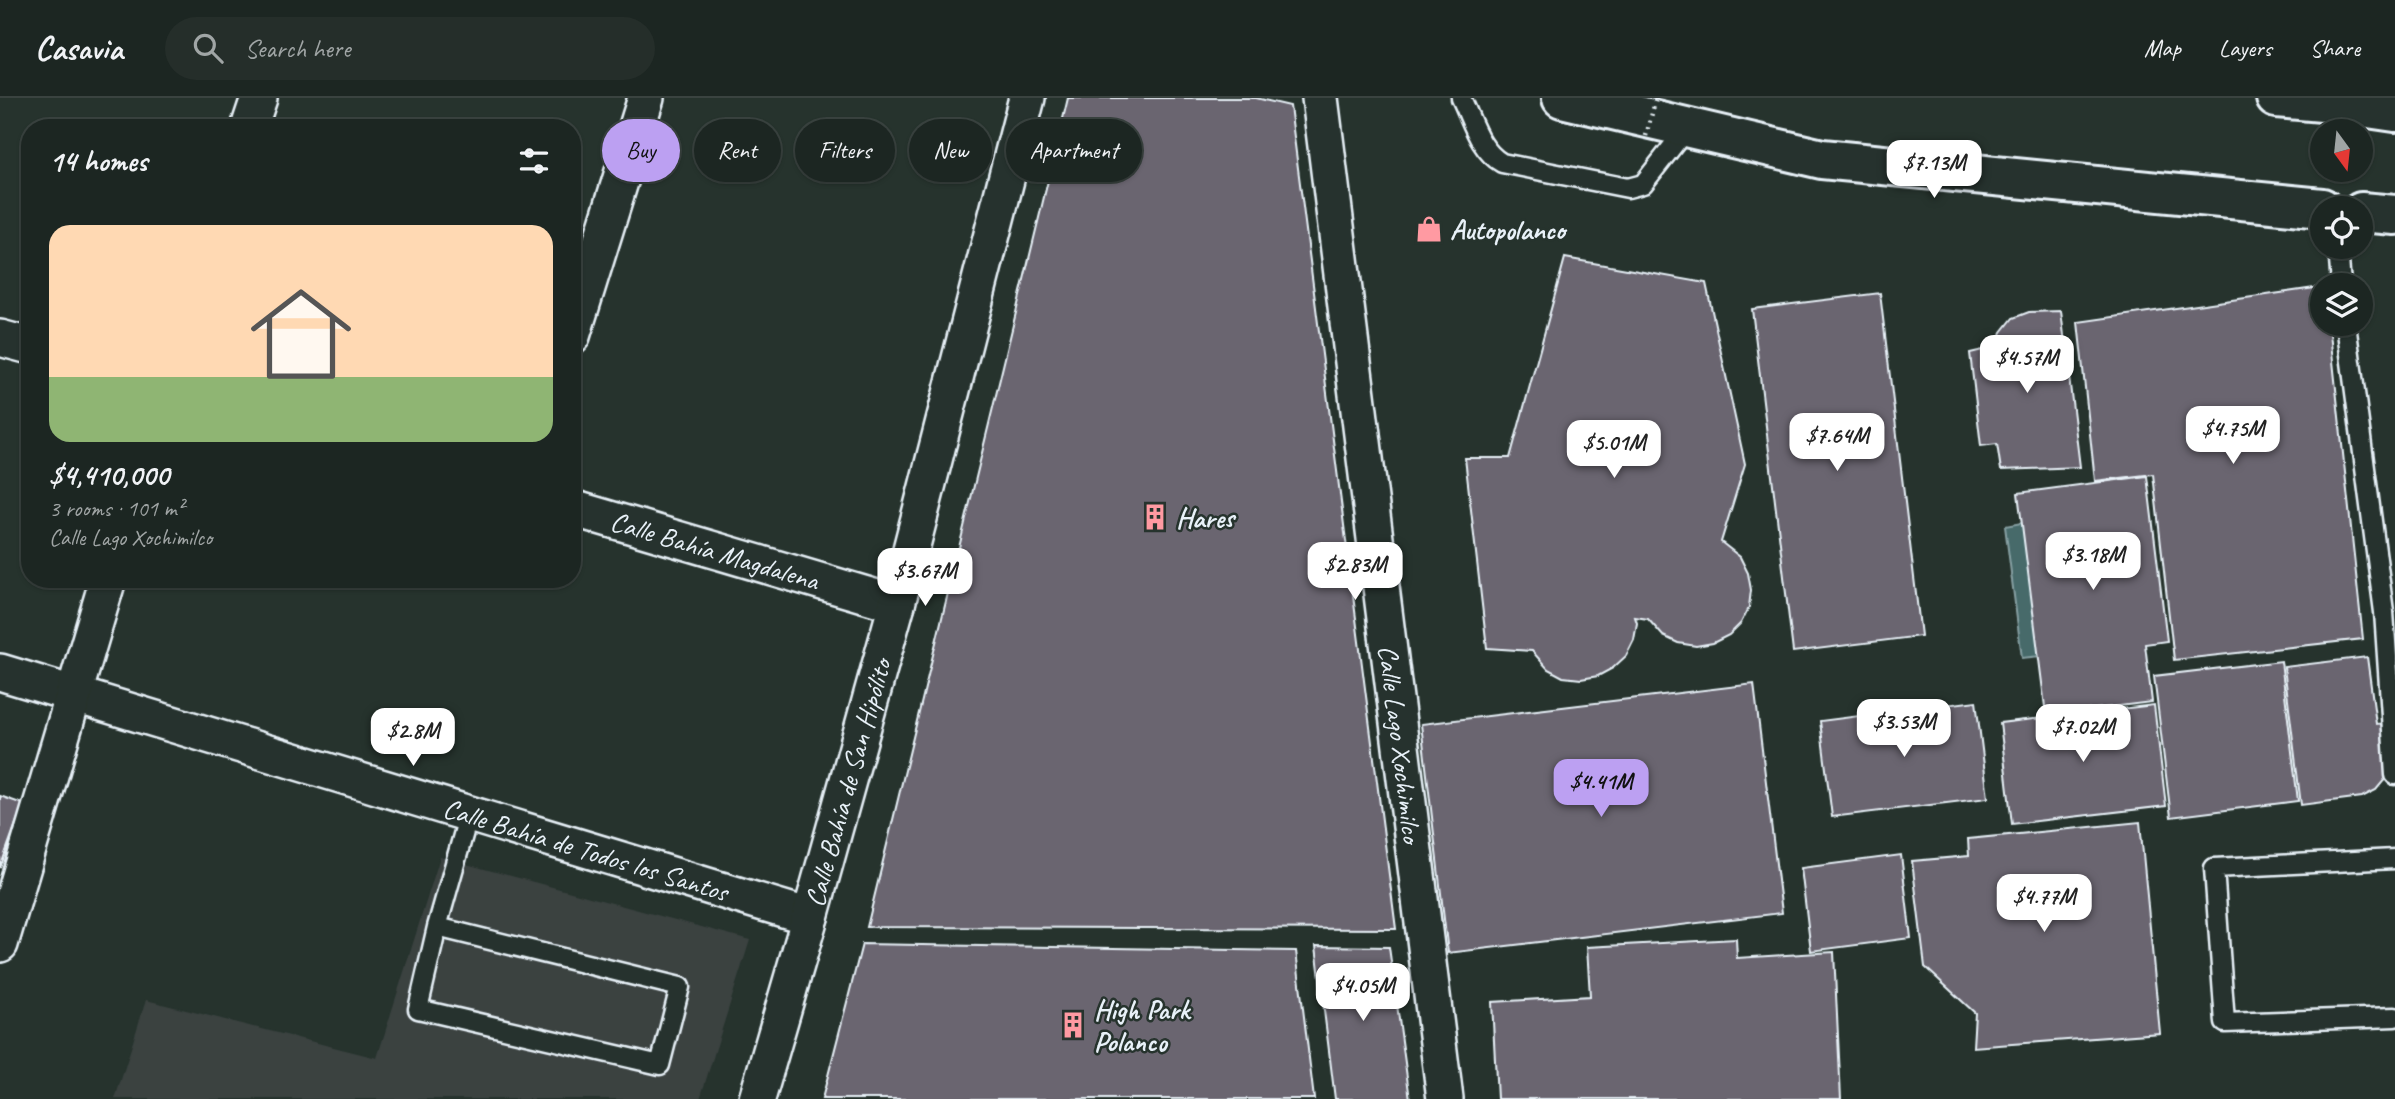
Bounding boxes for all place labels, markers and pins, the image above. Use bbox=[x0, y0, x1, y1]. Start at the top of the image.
pin: $7.13M bbox=[1877, 140, 1991, 200]
place label: Autopolanco bbox=[1450, 212, 1568, 247]
shop icon: Autopolanco bbox=[1414, 214, 1444, 244]
pin: $4.57M bbox=[1970, 336, 2084, 395]
pin: $4.75M bbox=[2176, 406, 2290, 466]
pin: $7.64M bbox=[1780, 414, 1894, 473]
pin: $5.01M bbox=[1557, 420, 1671, 480]
place label: Hares bbox=[1176, 500, 1237, 535]
building icon: Hares bbox=[1140, 502, 1170, 532]
pin: $3.18M bbox=[2036, 532, 2150, 592]
pin: $2.83M bbox=[1298, 542, 1412, 602]
pin: $3.67M bbox=[868, 548, 982, 608]
pin: $3.53M bbox=[1847, 700, 1961, 759]
pin: $7.02M bbox=[2026, 704, 2140, 764]
pin: $2.8M bbox=[364, 708, 462, 768]
pin: $4.41M bbox=[1544, 760, 1658, 819]
pin: $4.77M bbox=[1987, 874, 2101, 934]
pin: $4.05M bbox=[1306, 964, 1420, 1023]
place label: High Park Polanco bbox=[1094, 992, 1192, 1059]
building icon: High Park Polanco bbox=[1058, 1010, 1088, 1040]

